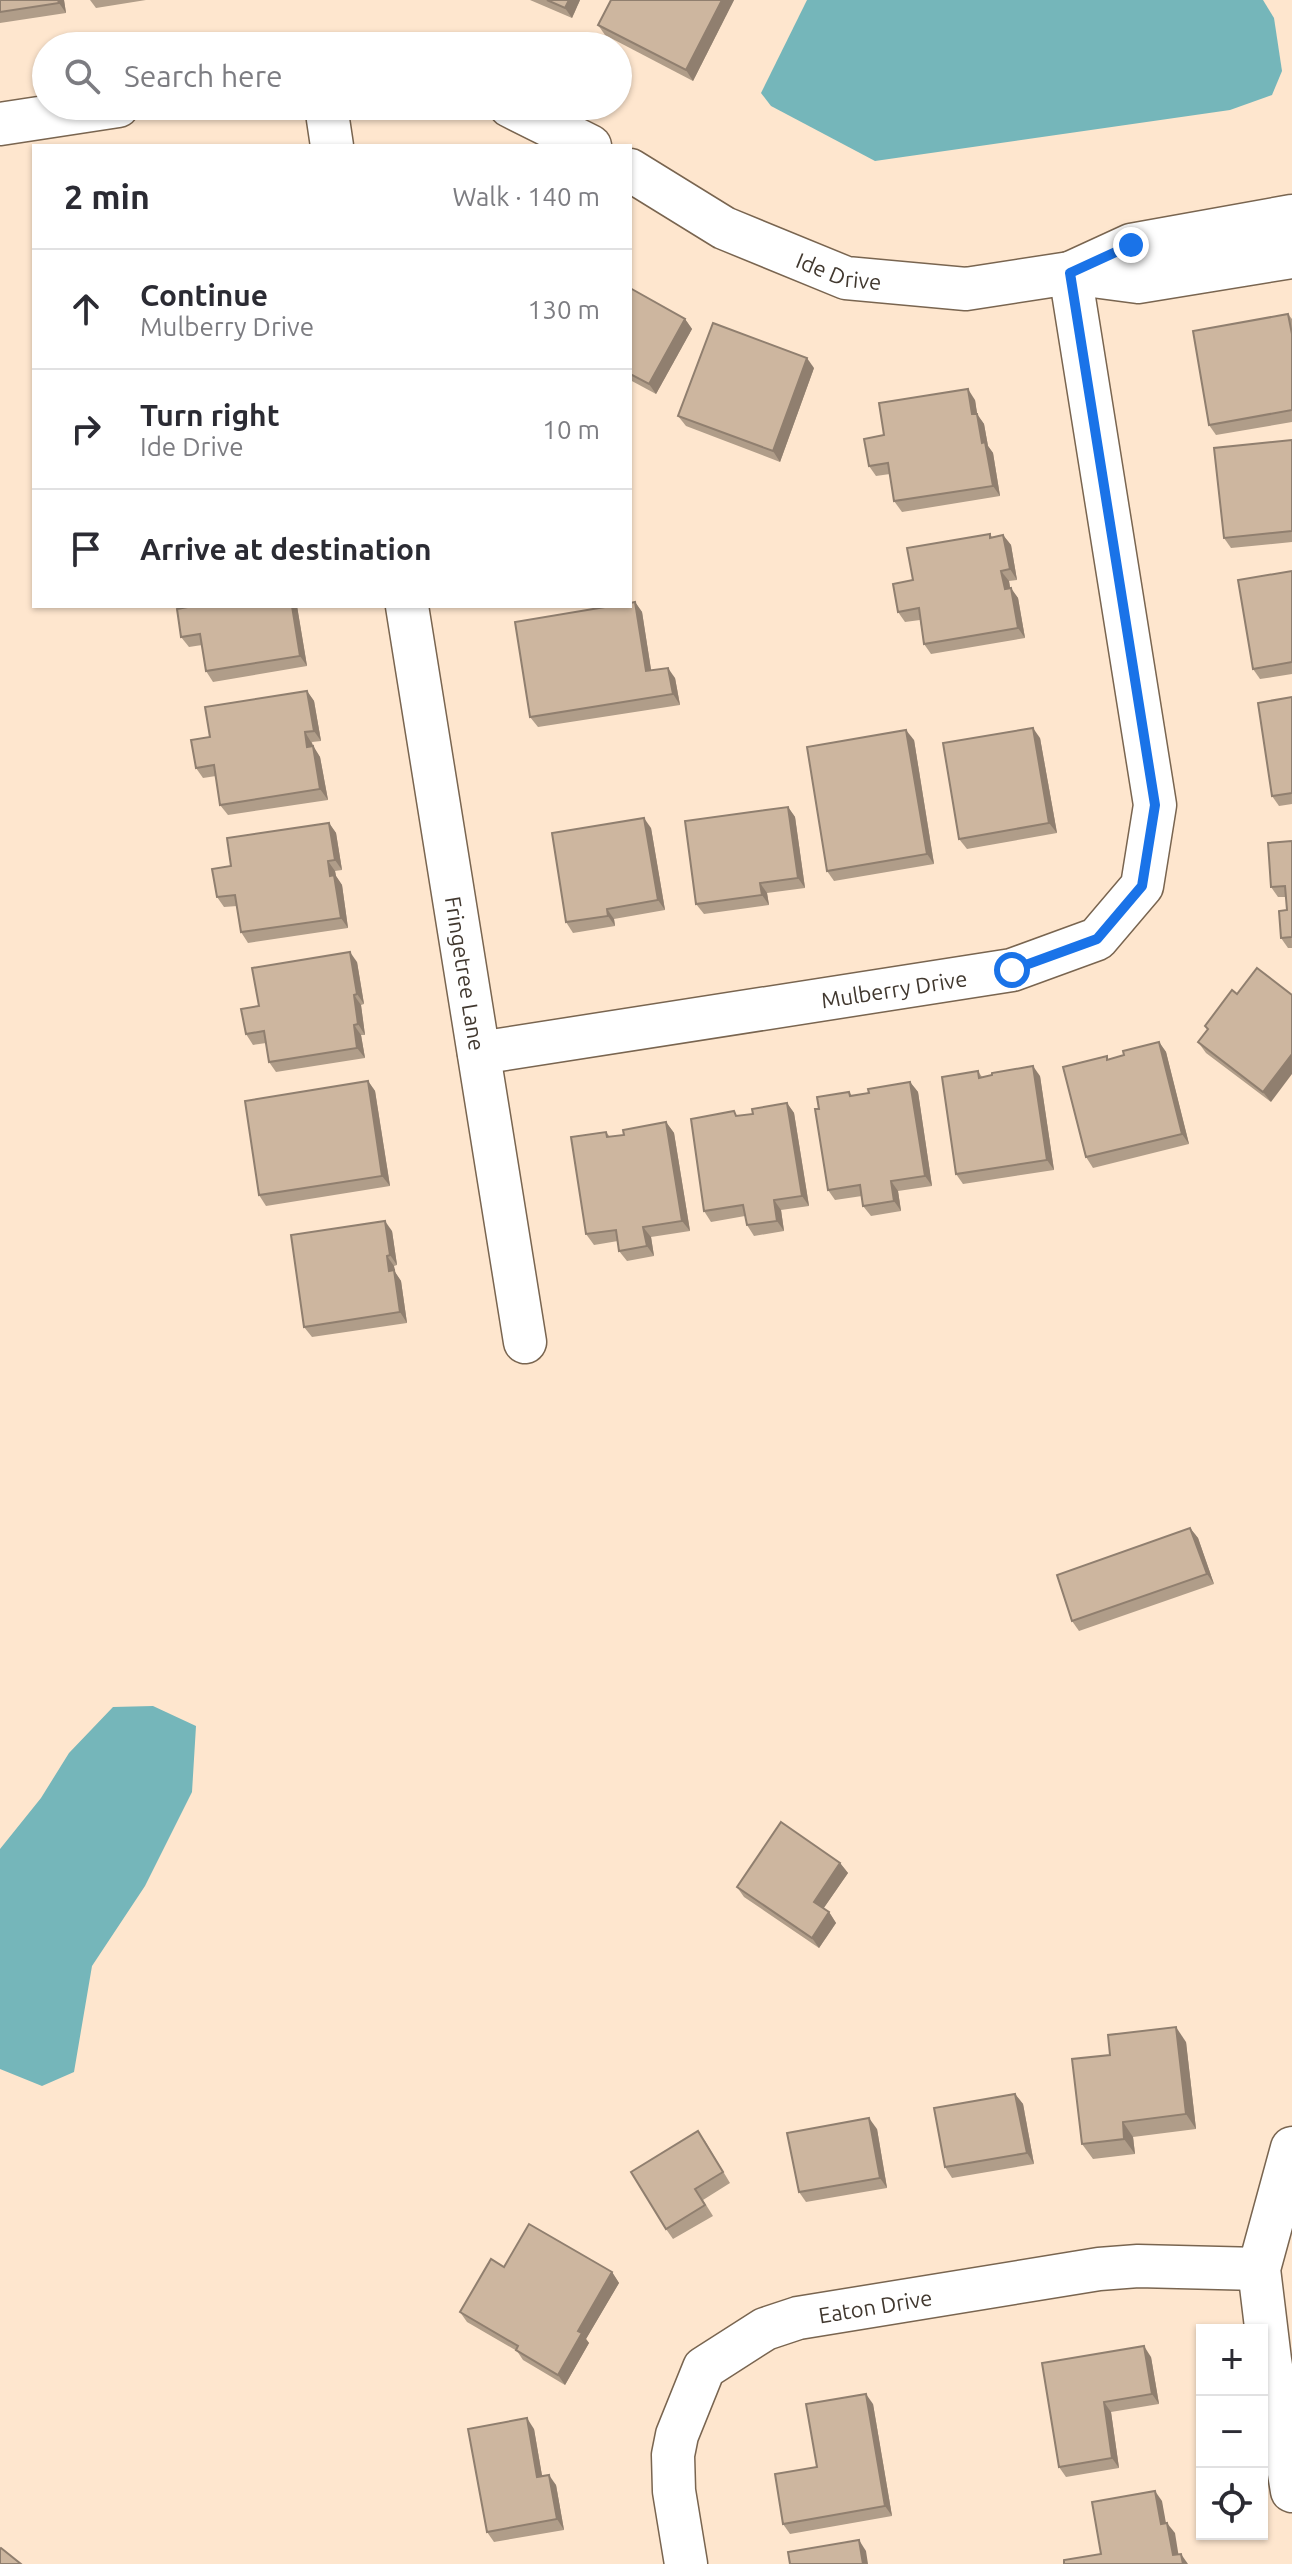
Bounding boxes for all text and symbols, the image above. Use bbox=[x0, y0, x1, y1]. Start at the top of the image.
search box bbox=[32, 32, 632, 120]
icon: search bbox=[60, 54, 104, 98]
text: Search here bbox=[124, 59, 283, 93]
text: 2 min bbox=[64, 177, 150, 215]
text: Walk · 140 m bbox=[452, 182, 600, 211]
route end bbox=[1113, 227, 1149, 263]
street label: Ide Drive bbox=[793, 247, 883, 294]
text: Continue bbox=[140, 278, 268, 312]
icon: ahead bbox=[64, 287, 108, 331]
text: 130 m bbox=[528, 295, 600, 324]
text: Mulberry Drive bbox=[140, 312, 314, 341]
text: Turn right bbox=[140, 398, 280, 432]
icon: right bbox=[64, 407, 108, 451]
text: 10 m bbox=[542, 415, 600, 444]
text: Ide Drive bbox=[140, 432, 244, 461]
icon: arrive bbox=[64, 527, 108, 571]
text: Arrive at destination bbox=[140, 532, 432, 566]
street label: Fringetree Lane bbox=[441, 894, 491, 1052]
route start bbox=[994, 952, 1030, 988]
street label: Mulberry Drive bbox=[819, 965, 969, 1012]
street label: Eaton Drive bbox=[817, 2284, 934, 2327]
map controls bbox=[1196, 2324, 1268, 2540]
button: + bbox=[1196, 2324, 1268, 2396]
button: − bbox=[1196, 2396, 1268, 2468]
button: locate bbox=[1196, 2468, 1268, 2540]

